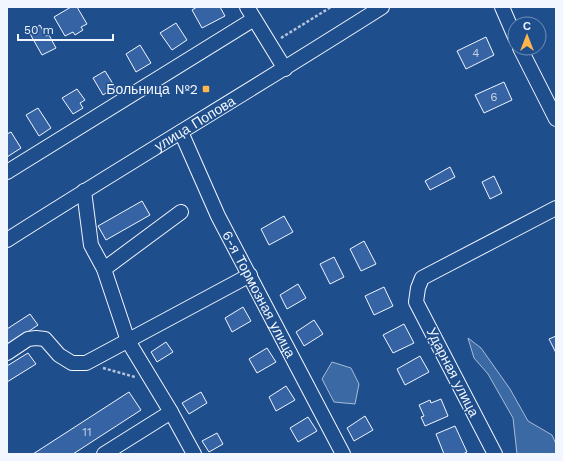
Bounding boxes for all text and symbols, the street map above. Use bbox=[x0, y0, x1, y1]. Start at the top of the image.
scale bar bbox=[18, 16, 113, 42]
north arrow bbox=[507, 16, 547, 56]
text: С bbox=[523, 20, 531, 33]
text: 50 m bbox=[24, 23, 54, 37]
house number: 4 bbox=[472, 46, 480, 60]
place label: Больница №2 bbox=[106, 81, 198, 97]
marker: Больница №2 bbox=[201, 84, 211, 94]
house number: 6 bbox=[490, 90, 498, 104]
street label: улица Попова bbox=[151, 92, 238, 154]
street label: 6-я Тормозная улица bbox=[219, 228, 299, 361]
street label: Ударная улица bbox=[424, 325, 482, 419]
house number: 11 bbox=[82, 425, 92, 439]

